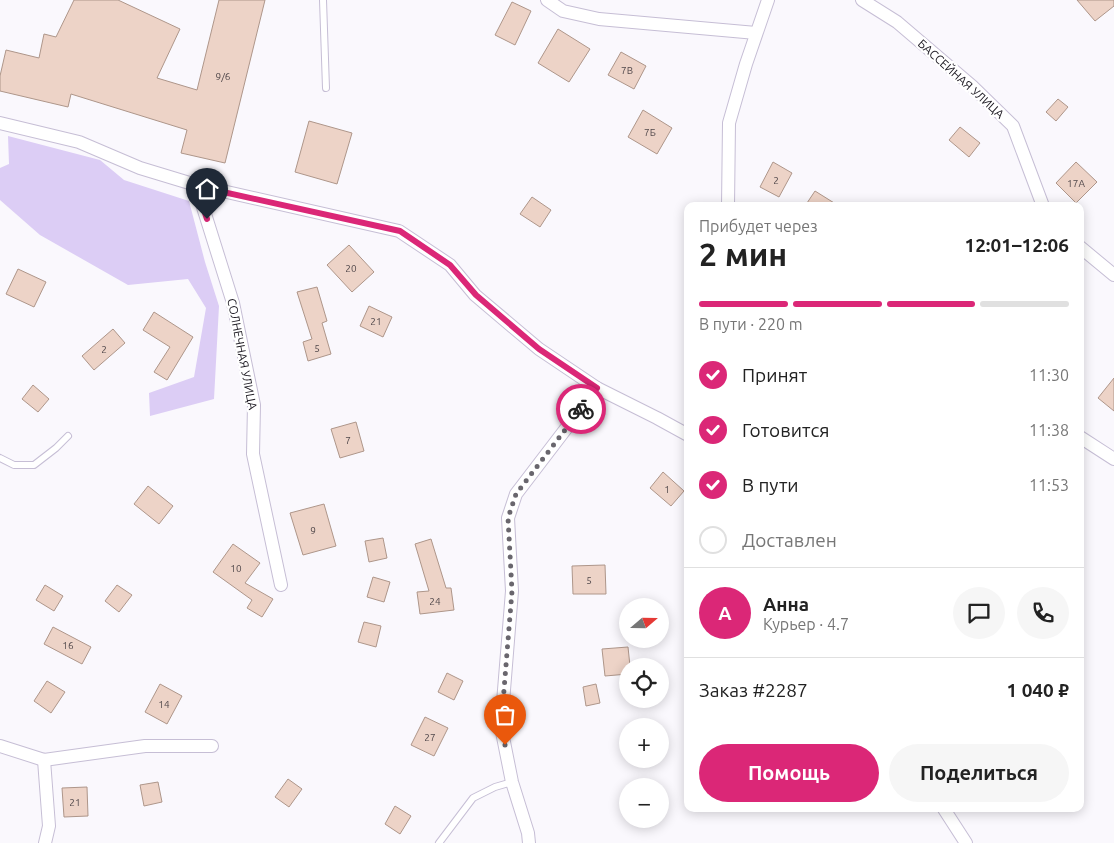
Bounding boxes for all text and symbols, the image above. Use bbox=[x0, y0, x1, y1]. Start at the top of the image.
street label: БАССЕЙНАЯ УЛИЦА bbox=[916, 37, 1007, 121]
house number: 7В bbox=[621, 65, 633, 76]
house number: 9/6 bbox=[216, 71, 231, 82]
house number: 7Б bbox=[644, 127, 656, 138]
pin bbox=[186, 168, 228, 219]
icon: home bbox=[193, 175, 221, 203]
house number: 2 bbox=[773, 175, 779, 186]
house number: 17А bbox=[1067, 178, 1085, 189]
text: Прибудет через bbox=[699, 217, 818, 235]
text: 12:01–12:06 bbox=[964, 234, 1069, 256]
text: 2 мин bbox=[699, 236, 787, 272]
house number: 20 bbox=[345, 263, 357, 274]
street label: СОЛНЕЧНАЯ УЛИЦА bbox=[225, 297, 260, 411]
text: В пути · 220 m bbox=[699, 315, 802, 333]
house number: 21 bbox=[370, 316, 382, 327]
house number: 5 bbox=[314, 343, 320, 354]
house number: 2 bbox=[101, 344, 107, 355]
icon: check bbox=[699, 361, 727, 389]
text: Принят bbox=[742, 364, 807, 386]
text: 11:30 bbox=[1029, 366, 1069, 384]
courier bbox=[556, 384, 606, 434]
icon: bike bbox=[567, 395, 595, 423]
icon: check bbox=[699, 416, 727, 444]
text: Готовится bbox=[742, 419, 829, 441]
text: 11:38 bbox=[1029, 421, 1069, 439]
house number: 7 bbox=[345, 435, 351, 446]
icon: check bbox=[699, 471, 727, 499]
text: В пути bbox=[742, 474, 799, 496]
text: 11:53 bbox=[1029, 476, 1069, 494]
house number: 1 bbox=[664, 484, 670, 495]
house number: 9 bbox=[310, 525, 316, 536]
text: Доставлен bbox=[742, 529, 837, 551]
house number: 10 bbox=[230, 563, 242, 574]
house number: 5 bbox=[586, 575, 592, 586]
button: chat bbox=[953, 587, 1005, 639]
button: phone bbox=[1017, 587, 1069, 639]
text: Анна bbox=[763, 593, 809, 615]
house number: 24 bbox=[429, 596, 441, 607]
north arrow bbox=[619, 598, 669, 648]
map controls bbox=[619, 598, 669, 828]
text: А bbox=[718, 602, 732, 624]
text: Курьер · 4.7 bbox=[763, 615, 849, 633]
house number: 16 bbox=[62, 640, 74, 651]
button: locate bbox=[619, 658, 669, 708]
text: Заказ #2287 bbox=[699, 679, 808, 701]
text: 1 040 ₽ bbox=[1006, 679, 1069, 701]
pin bbox=[484, 694, 526, 745]
house number: 14 bbox=[158, 699, 170, 710]
icon: bag bbox=[491, 701, 519, 729]
button: + bbox=[619, 718, 669, 768]
house number: 27 bbox=[424, 732, 436, 743]
button: Помощь bbox=[699, 744, 879, 802]
button: Поделиться bbox=[889, 744, 1069, 802]
button: − bbox=[619, 778, 669, 828]
house number: 21 bbox=[69, 797, 81, 808]

